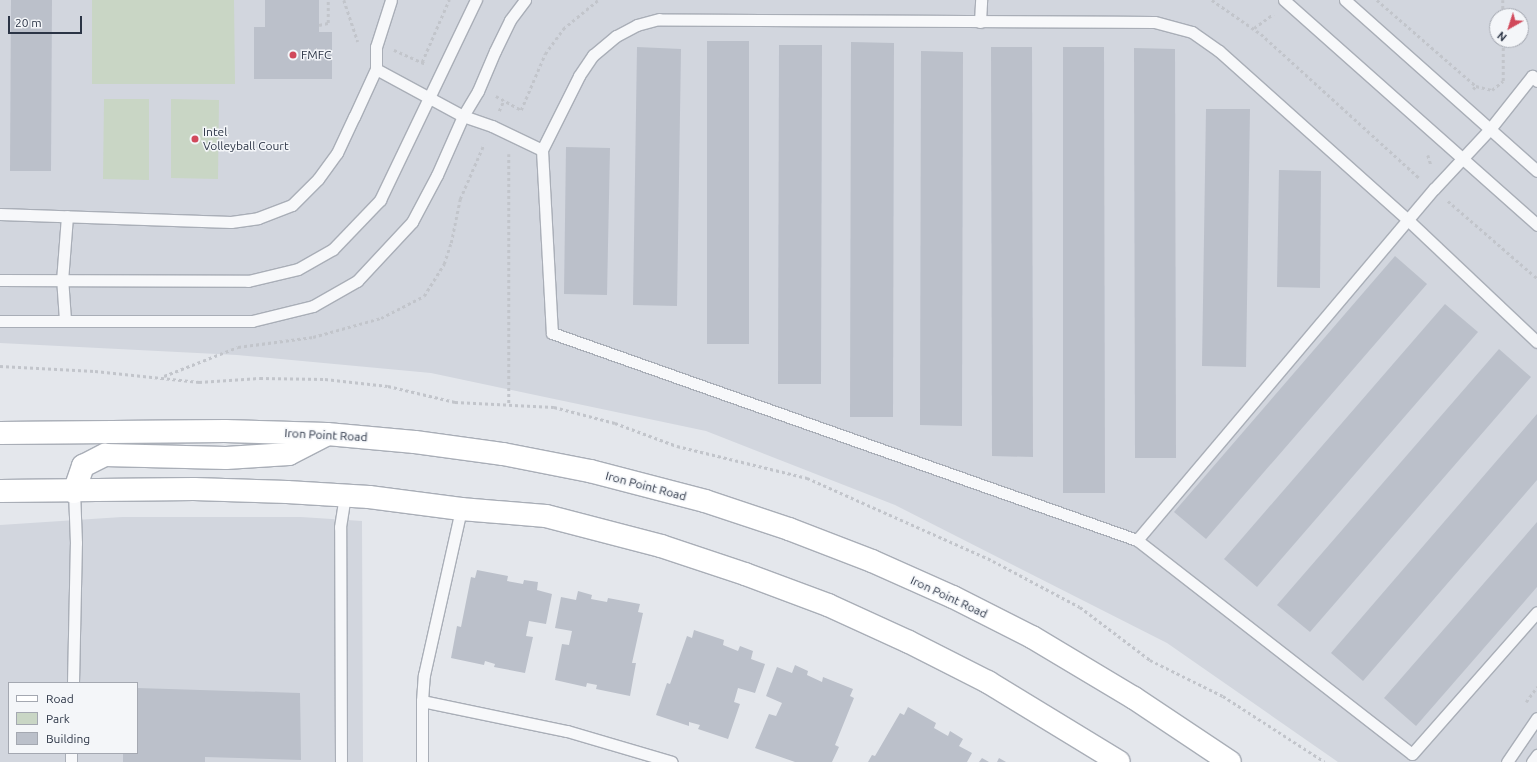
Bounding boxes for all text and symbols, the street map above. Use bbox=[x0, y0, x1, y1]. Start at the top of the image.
scale bar bbox=[10, 8, 84, 34]
north arrow bbox=[1489, 8, 1529, 48]
text: 20 m bbox=[15, 16, 42, 29]
text: N bbox=[1495, 29, 1509, 44]
place label: FMFC bbox=[301, 48, 331, 62]
marker: FMFC bbox=[288, 50, 298, 60]
place label: Intel Volleyball Court bbox=[203, 125, 289, 153]
marker: Intel Volleyball Court bbox=[190, 134, 200, 144]
street label: Iron Point Road bbox=[284, 426, 368, 444]
street label: Iron Point Road bbox=[604, 468, 688, 504]
street label: Iron Point Road bbox=[908, 573, 990, 621]
legend bbox=[8, 682, 138, 754]
text: Road bbox=[46, 692, 74, 705]
text: Park bbox=[46, 712, 70, 725]
text: Building bbox=[46, 732, 90, 745]

